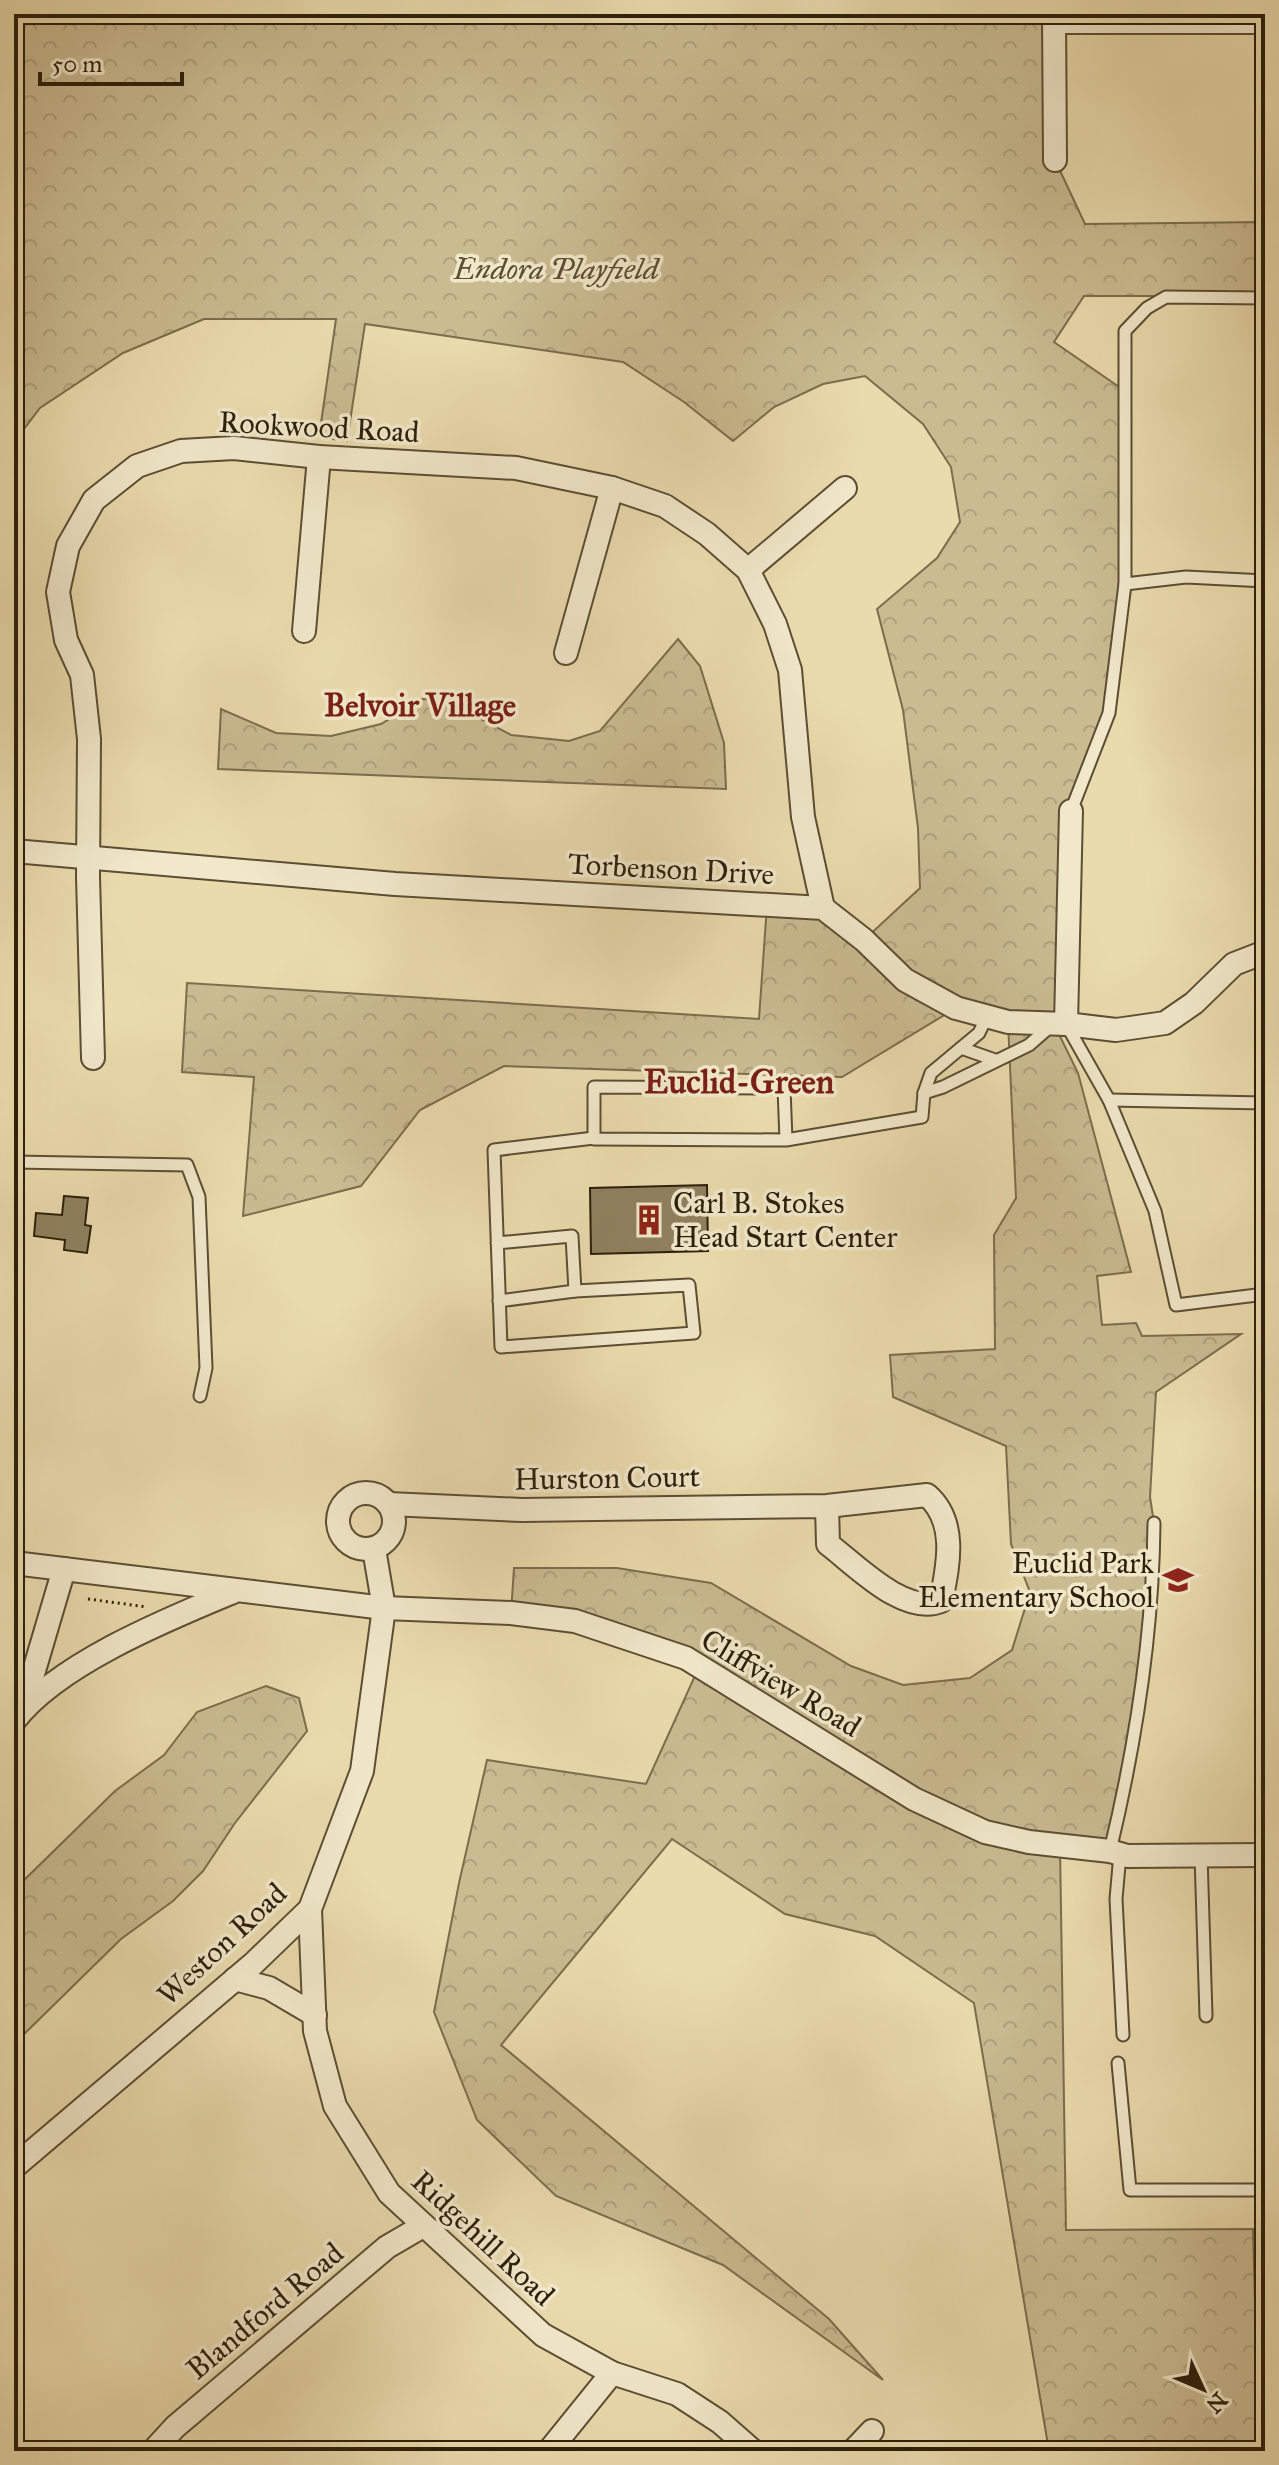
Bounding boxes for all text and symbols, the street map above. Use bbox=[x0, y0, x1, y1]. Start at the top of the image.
scale bar bbox=[40, 36, 182, 86]
text: 50 m bbox=[52, 49, 102, 79]
park label: Endora Playfield bbox=[452, 251, 661, 288]
street label: Rookwood Road bbox=[218, 404, 420, 450]
district label: Belvoir Village bbox=[324, 686, 516, 725]
street label: Torbenson Drive bbox=[567, 846, 775, 892]
district label: Euclid-Green bbox=[644, 1061, 835, 1102]
place label: Carl B. Stokes Head Start Center bbox=[673, 1185, 898, 1255]
building icon: Carl B. Stokes Head Start Center bbox=[632, 1203, 666, 1237]
street label: Hurston Court bbox=[514, 1458, 701, 1498]
place label: Euclid Park Elementary School bbox=[918, 1545, 1155, 1615]
school or university icon: Euclid Park Elementary School bbox=[1161, 1563, 1195, 1597]
street label: Cliffview Road bbox=[695, 1621, 867, 1745]
street label: Weston Road bbox=[150, 1875, 294, 2013]
street label: Ridgehill Road bbox=[404, 2163, 562, 2313]
street label: Blandford Road bbox=[179, 2235, 351, 2387]
north arrow bbox=[1163, 2349, 1243, 2429]
text: N bbox=[1201, 2386, 1233, 2419]

